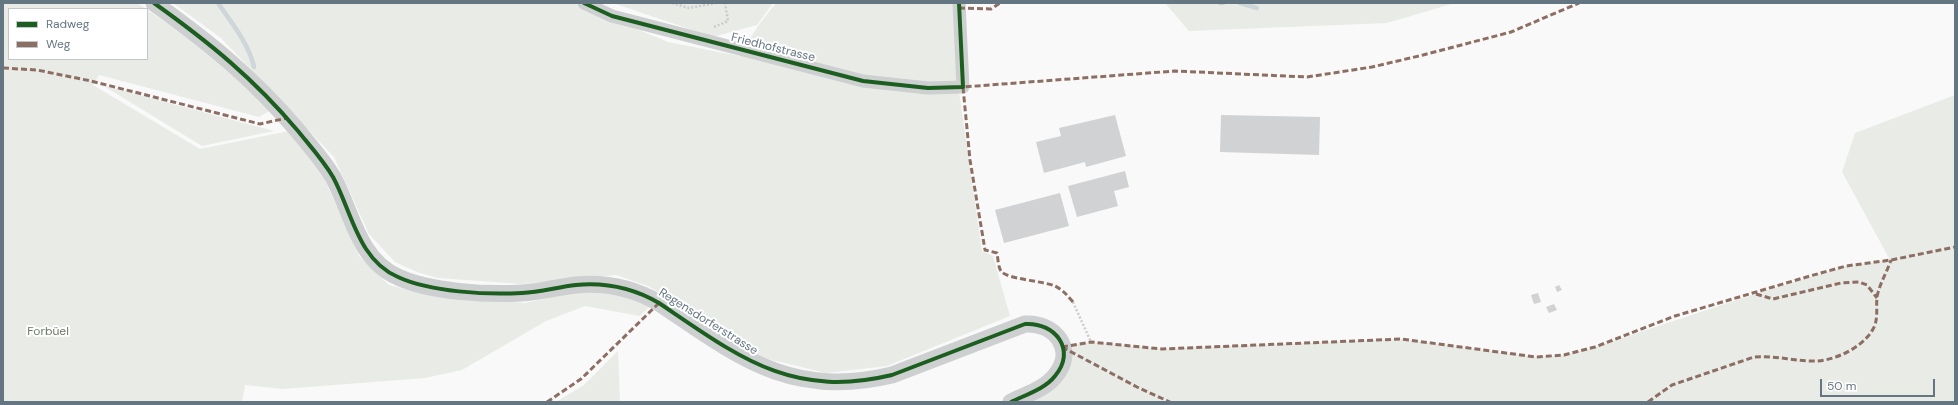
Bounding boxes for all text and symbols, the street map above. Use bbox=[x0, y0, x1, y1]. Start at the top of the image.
legend bbox=[8, 8, 148, 60]
text: Radweg bbox=[46, 16, 89, 32]
street label: Friedhofstrasse bbox=[729, 31, 817, 65]
text: Weg bbox=[46, 36, 70, 52]
street label: Regensdorferstrasse bbox=[656, 286, 760, 358]
park label: Forbüel bbox=[27, 325, 69, 339]
scale bar bbox=[1822, 371, 1937, 397]
text: 50 m bbox=[1827, 378, 1856, 394]

